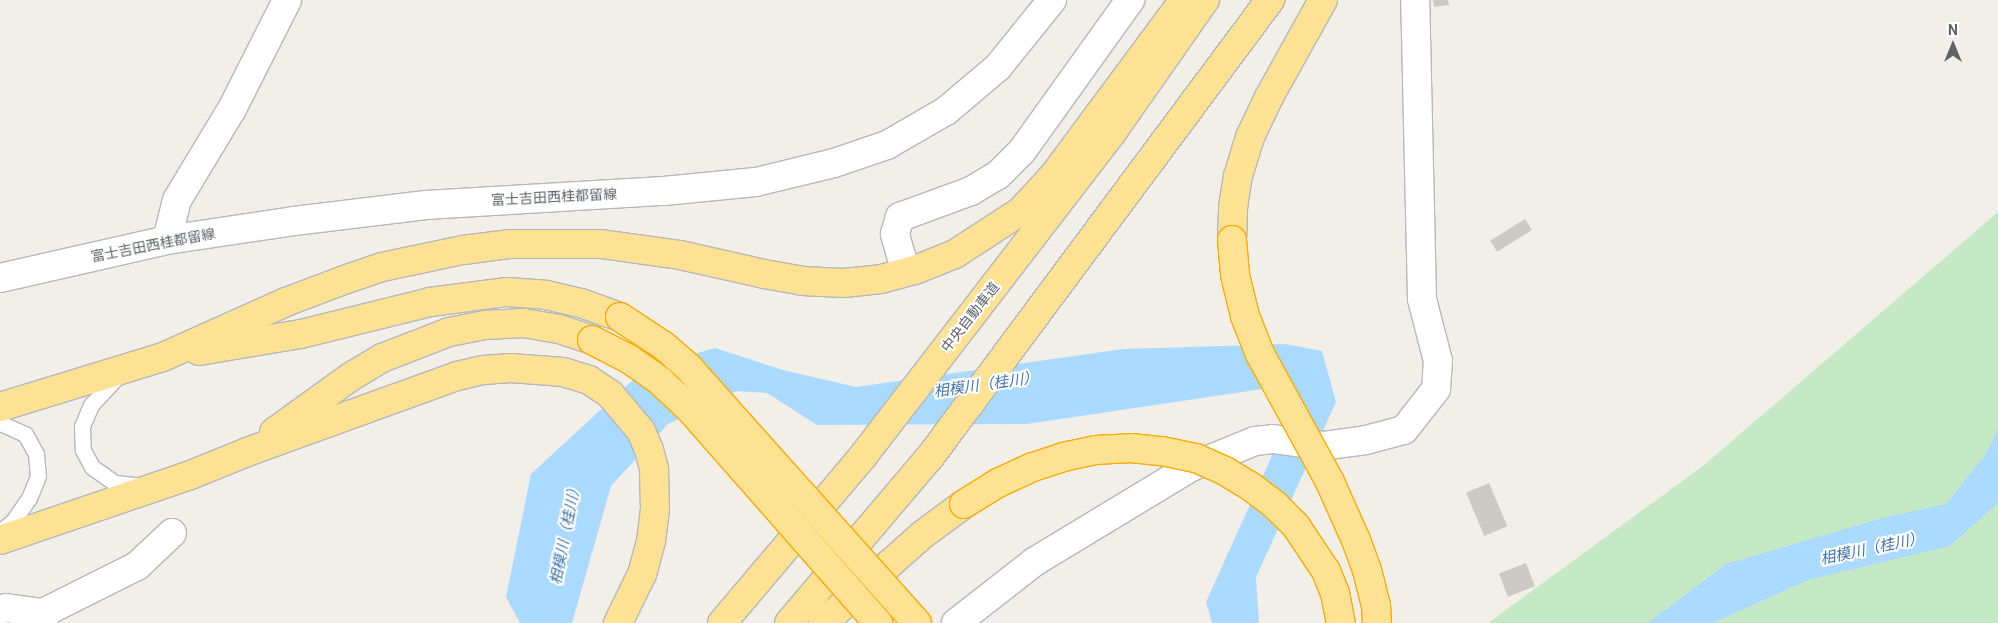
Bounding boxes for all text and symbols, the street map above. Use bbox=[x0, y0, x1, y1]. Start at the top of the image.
north arrow bbox=[1928, 20, 1978, 70]
text: N bbox=[1948, 22, 1958, 38]
street label: 富士吉田西桂都留線 bbox=[491, 185, 617, 209]
street label: 富士吉田西桂都留線 bbox=[90, 225, 216, 265]
street label: 中央自動車道 bbox=[938, 279, 1002, 355]
water label: 相模川（桂川） bbox=[933, 369, 1039, 401]
water label: 相模川（桂川） bbox=[547, 480, 585, 586]
water label: 相模川（桂川） bbox=[1819, 529, 1925, 569]

